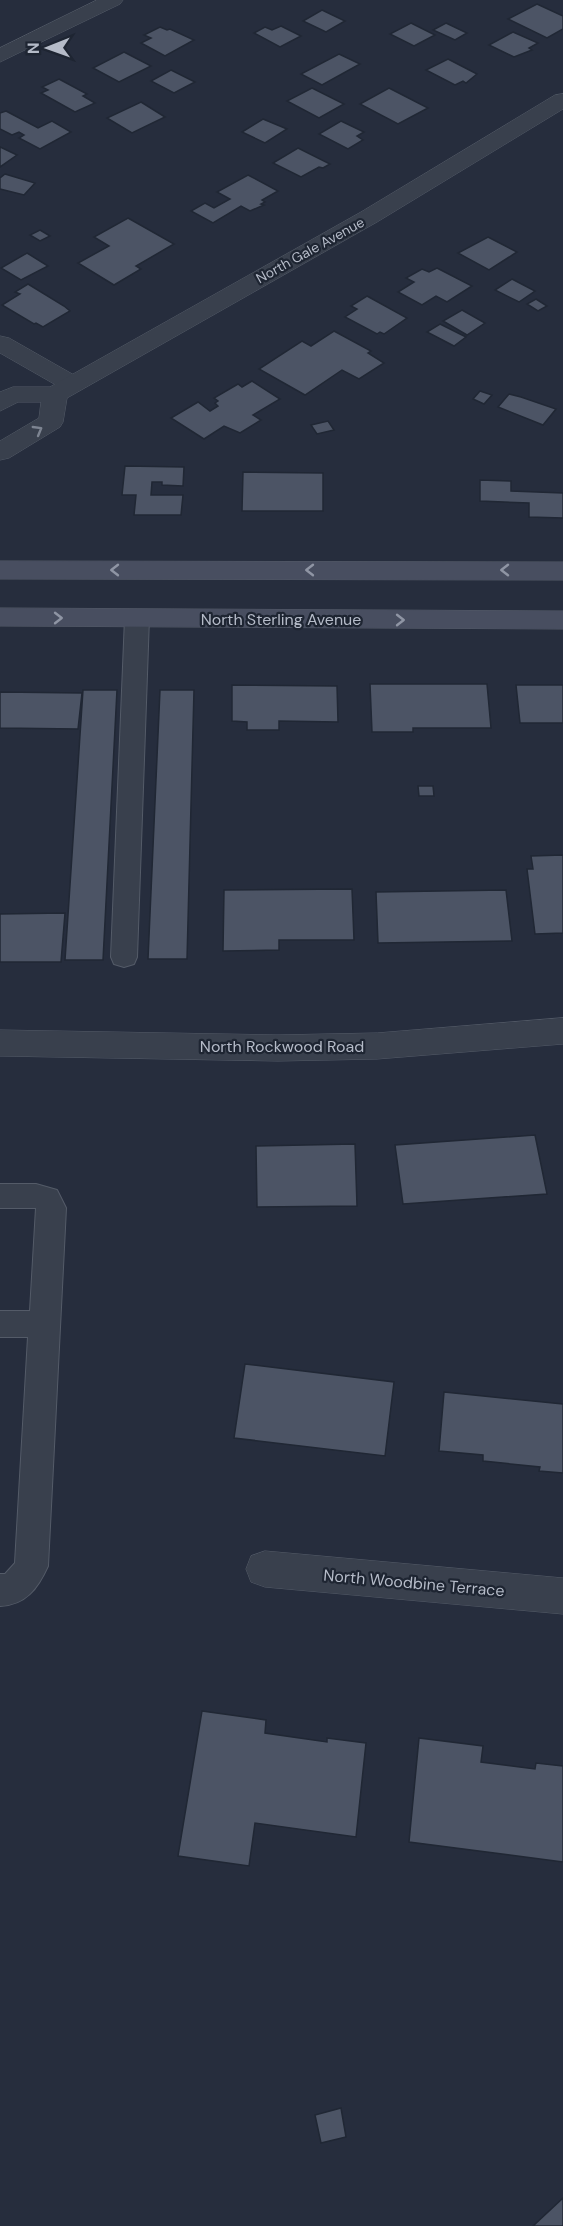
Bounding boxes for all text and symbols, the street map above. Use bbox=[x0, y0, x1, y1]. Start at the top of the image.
north arrow bbox=[18, 18, 78, 78]
text: N bbox=[23, 42, 44, 54]
street label: North Gale Avenue bbox=[253, 213, 367, 287]
one-way arrow bbox=[32, 426, 42, 437]
one-way arrow bbox=[110, 564, 119, 576]
one-way arrow bbox=[305, 564, 314, 576]
one-way arrow bbox=[500, 564, 509, 577]
street label: North Sterling Avenue bbox=[201, 609, 361, 630]
one-way arrow bbox=[54, 612, 63, 624]
one-way arrow bbox=[396, 614, 405, 626]
street label: North Rockwood Road bbox=[200, 1036, 364, 1057]
street label: North Woodbine Terrace bbox=[323, 1565, 505, 1601]

